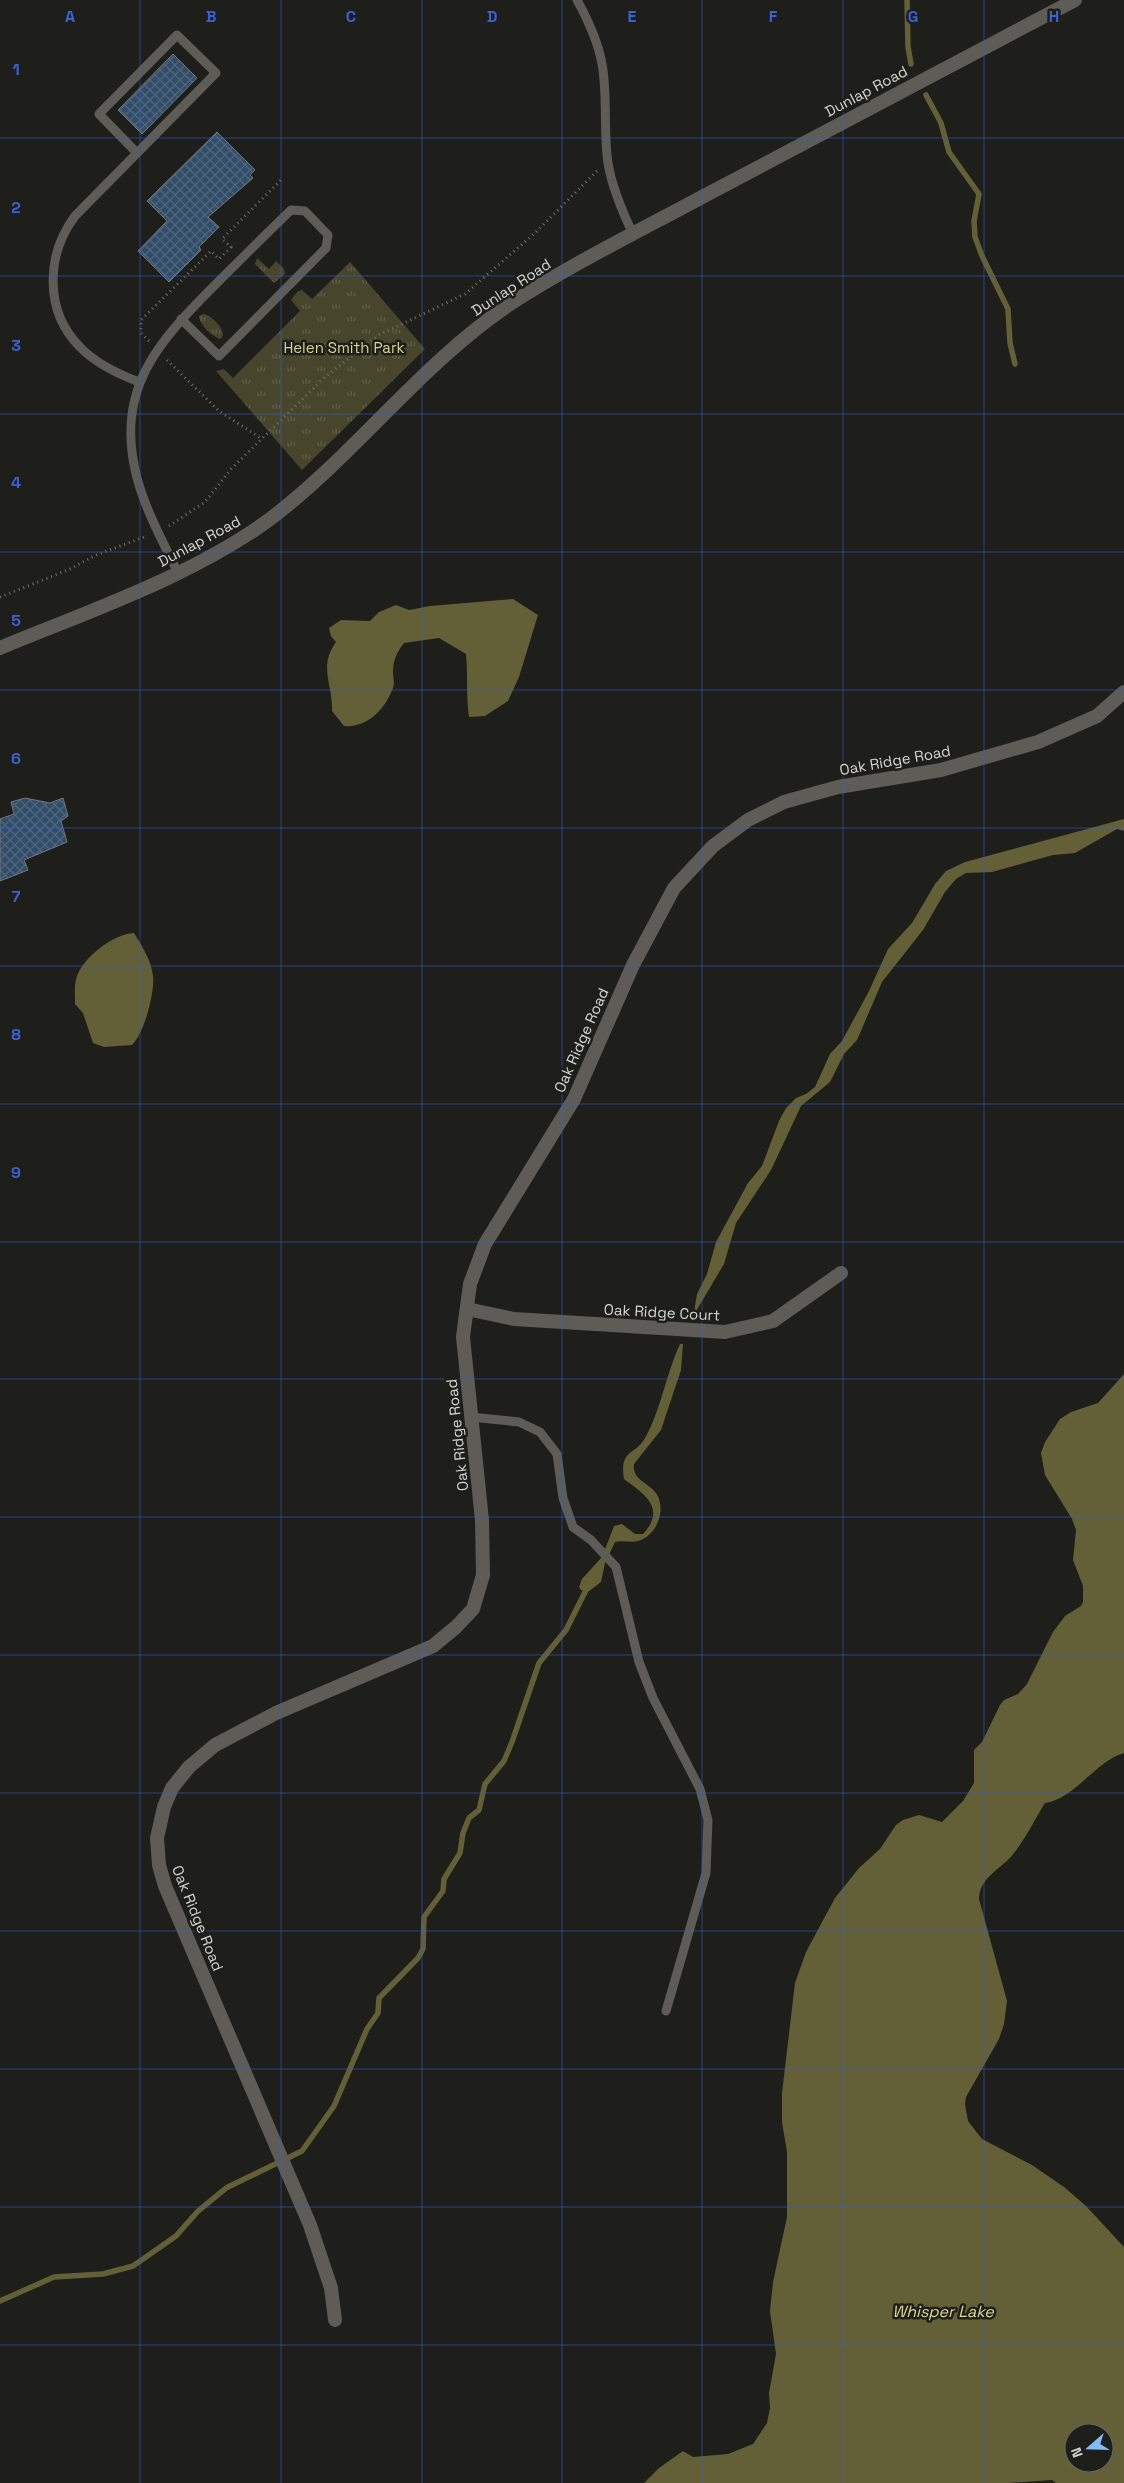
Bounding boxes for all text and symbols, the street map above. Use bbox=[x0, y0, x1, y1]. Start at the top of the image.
text: A bbox=[65, 6, 75, 27]
text: B bbox=[206, 6, 216, 27]
text: C bbox=[346, 6, 356, 27]
text: D bbox=[487, 6, 497, 27]
text: E bbox=[628, 6, 637, 27]
text: F bbox=[769, 6, 778, 27]
text: G bbox=[908, 6, 918, 27]
text: H bbox=[1049, 6, 1059, 27]
text: 1 bbox=[12, 59, 20, 80]
street label: Dunlap Road bbox=[821, 61, 911, 121]
text: 2 bbox=[11, 197, 21, 218]
street label: Dunlap Road bbox=[468, 254, 554, 320]
text: 3 bbox=[11, 335, 21, 356]
park label: Helen Smith Park bbox=[283, 338, 405, 357]
text: 4 bbox=[11, 472, 21, 493]
street label: Dunlap Road bbox=[154, 511, 244, 571]
text: 5 bbox=[11, 610, 21, 631]
street label: Oak Ridge Road bbox=[838, 741, 952, 779]
text: 6 bbox=[11, 748, 21, 769]
text: 7 bbox=[12, 886, 21, 907]
street label: Oak Ridge Road bbox=[549, 985, 613, 1095]
text: 8 bbox=[11, 1024, 21, 1045]
text: 9 bbox=[11, 1162, 21, 1183]
street label: Oak Ridge Court bbox=[603, 1299, 721, 1325]
street label: Oak Ridge Road bbox=[442, 1378, 472, 1492]
street label: Oak Ridge Road bbox=[168, 1862, 228, 1974]
water label: Whisper Lake bbox=[892, 2301, 994, 2322]
north arrow bbox=[1064, 2423, 1114, 2473]
text: N bbox=[1067, 2445, 1087, 2460]

